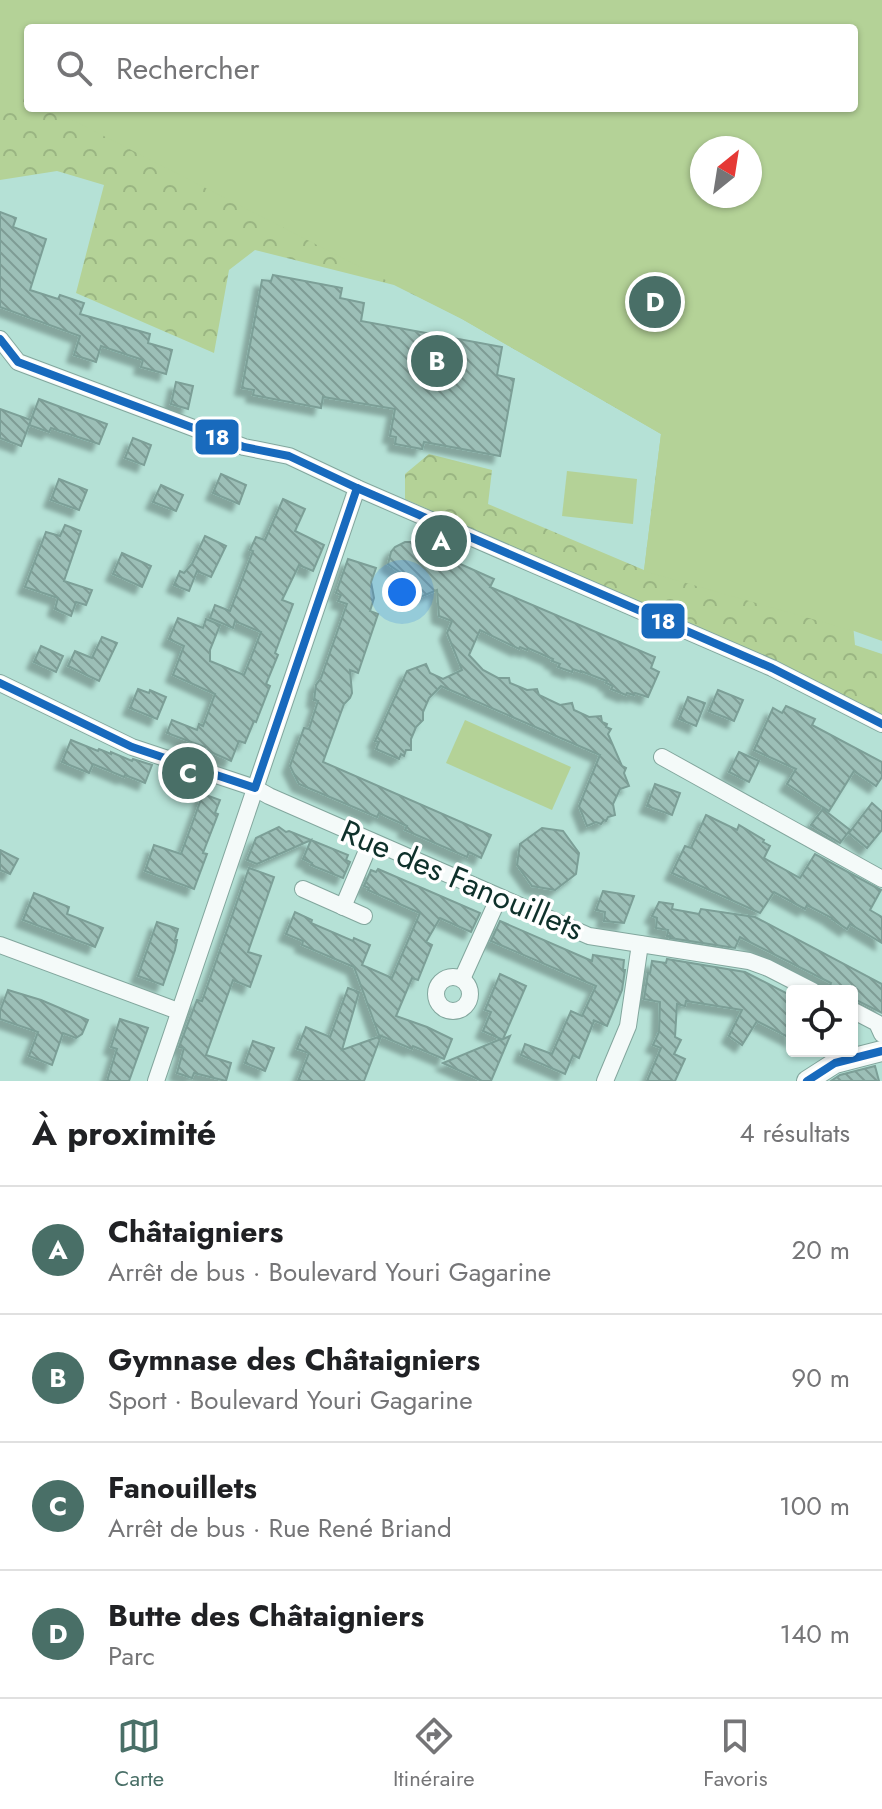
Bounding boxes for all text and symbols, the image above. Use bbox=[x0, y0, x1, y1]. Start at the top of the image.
search box bbox=[24, 24, 858, 112]
icon: search bbox=[52, 46, 96, 90]
text: Rechercher bbox=[116, 47, 259, 90]
north arrow bbox=[690, 136, 762, 208]
pin: D bbox=[629, 272, 681, 332]
pin: B bbox=[411, 331, 463, 391]
line badge: 18 bbox=[194, 418, 240, 456]
text: 18 bbox=[205, 421, 230, 453]
pin: A bbox=[415, 511, 467, 571]
your location bbox=[382, 572, 422, 612]
line badge: 18 bbox=[640, 602, 686, 640]
text: 18 bbox=[651, 605, 676, 637]
pin: C bbox=[162, 743, 214, 803]
street label: Rue des Fanouillets bbox=[334, 808, 590, 952]
map controls bbox=[786, 985, 858, 1057]
button: locate bbox=[786, 985, 858, 1057]
text: À proximité bbox=[32, 1109, 216, 1158]
text: 4 résultats bbox=[740, 1114, 850, 1152]
text: Châtaigniers bbox=[108, 1210, 283, 1253]
text: A bbox=[48, 1231, 68, 1269]
text: 20 m bbox=[792, 1231, 850, 1269]
text: Arrêt de bus · Boulevard Youri Gagarine bbox=[108, 1253, 551, 1291]
text: Gymnase des Châtaigniers bbox=[108, 1338, 480, 1381]
text: B bbox=[49, 1359, 67, 1397]
text: 90 m bbox=[791, 1359, 850, 1397]
text: Sport · Boulevard Youri Gagarine bbox=[108, 1381, 473, 1419]
text: Fanouillets bbox=[108, 1466, 257, 1509]
text: C bbox=[49, 1487, 67, 1525]
text: 100 m bbox=[779, 1487, 850, 1525]
text: Arrêt de bus · Rue René Briand bbox=[108, 1509, 452, 1547]
text: Butte des Châtaigniers bbox=[108, 1594, 424, 1637]
text: D bbox=[48, 1615, 68, 1653]
text: 140 m bbox=[779, 1615, 850, 1653]
text: Parc bbox=[108, 1637, 155, 1675]
tab: Carte bbox=[114, 1714, 164, 1794]
tab: Itinéraire bbox=[393, 1714, 475, 1794]
tab: Favoris bbox=[703, 1714, 768, 1794]

